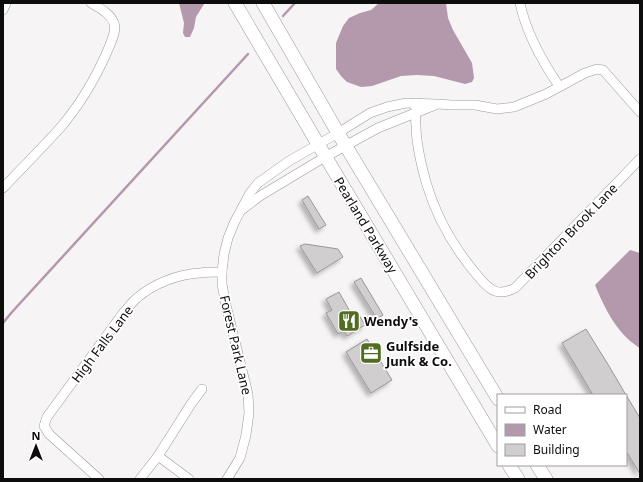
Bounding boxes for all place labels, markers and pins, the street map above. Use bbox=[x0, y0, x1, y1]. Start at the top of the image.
restaurant icon: Wendy's bbox=[336, 308, 362, 334]
place label: Wendy's bbox=[364, 312, 418, 330]
place label: Gulfside Junk & Co. bbox=[385, 337, 452, 370]
office icon: Gulfside Junk & Co. bbox=[358, 340, 384, 366]

